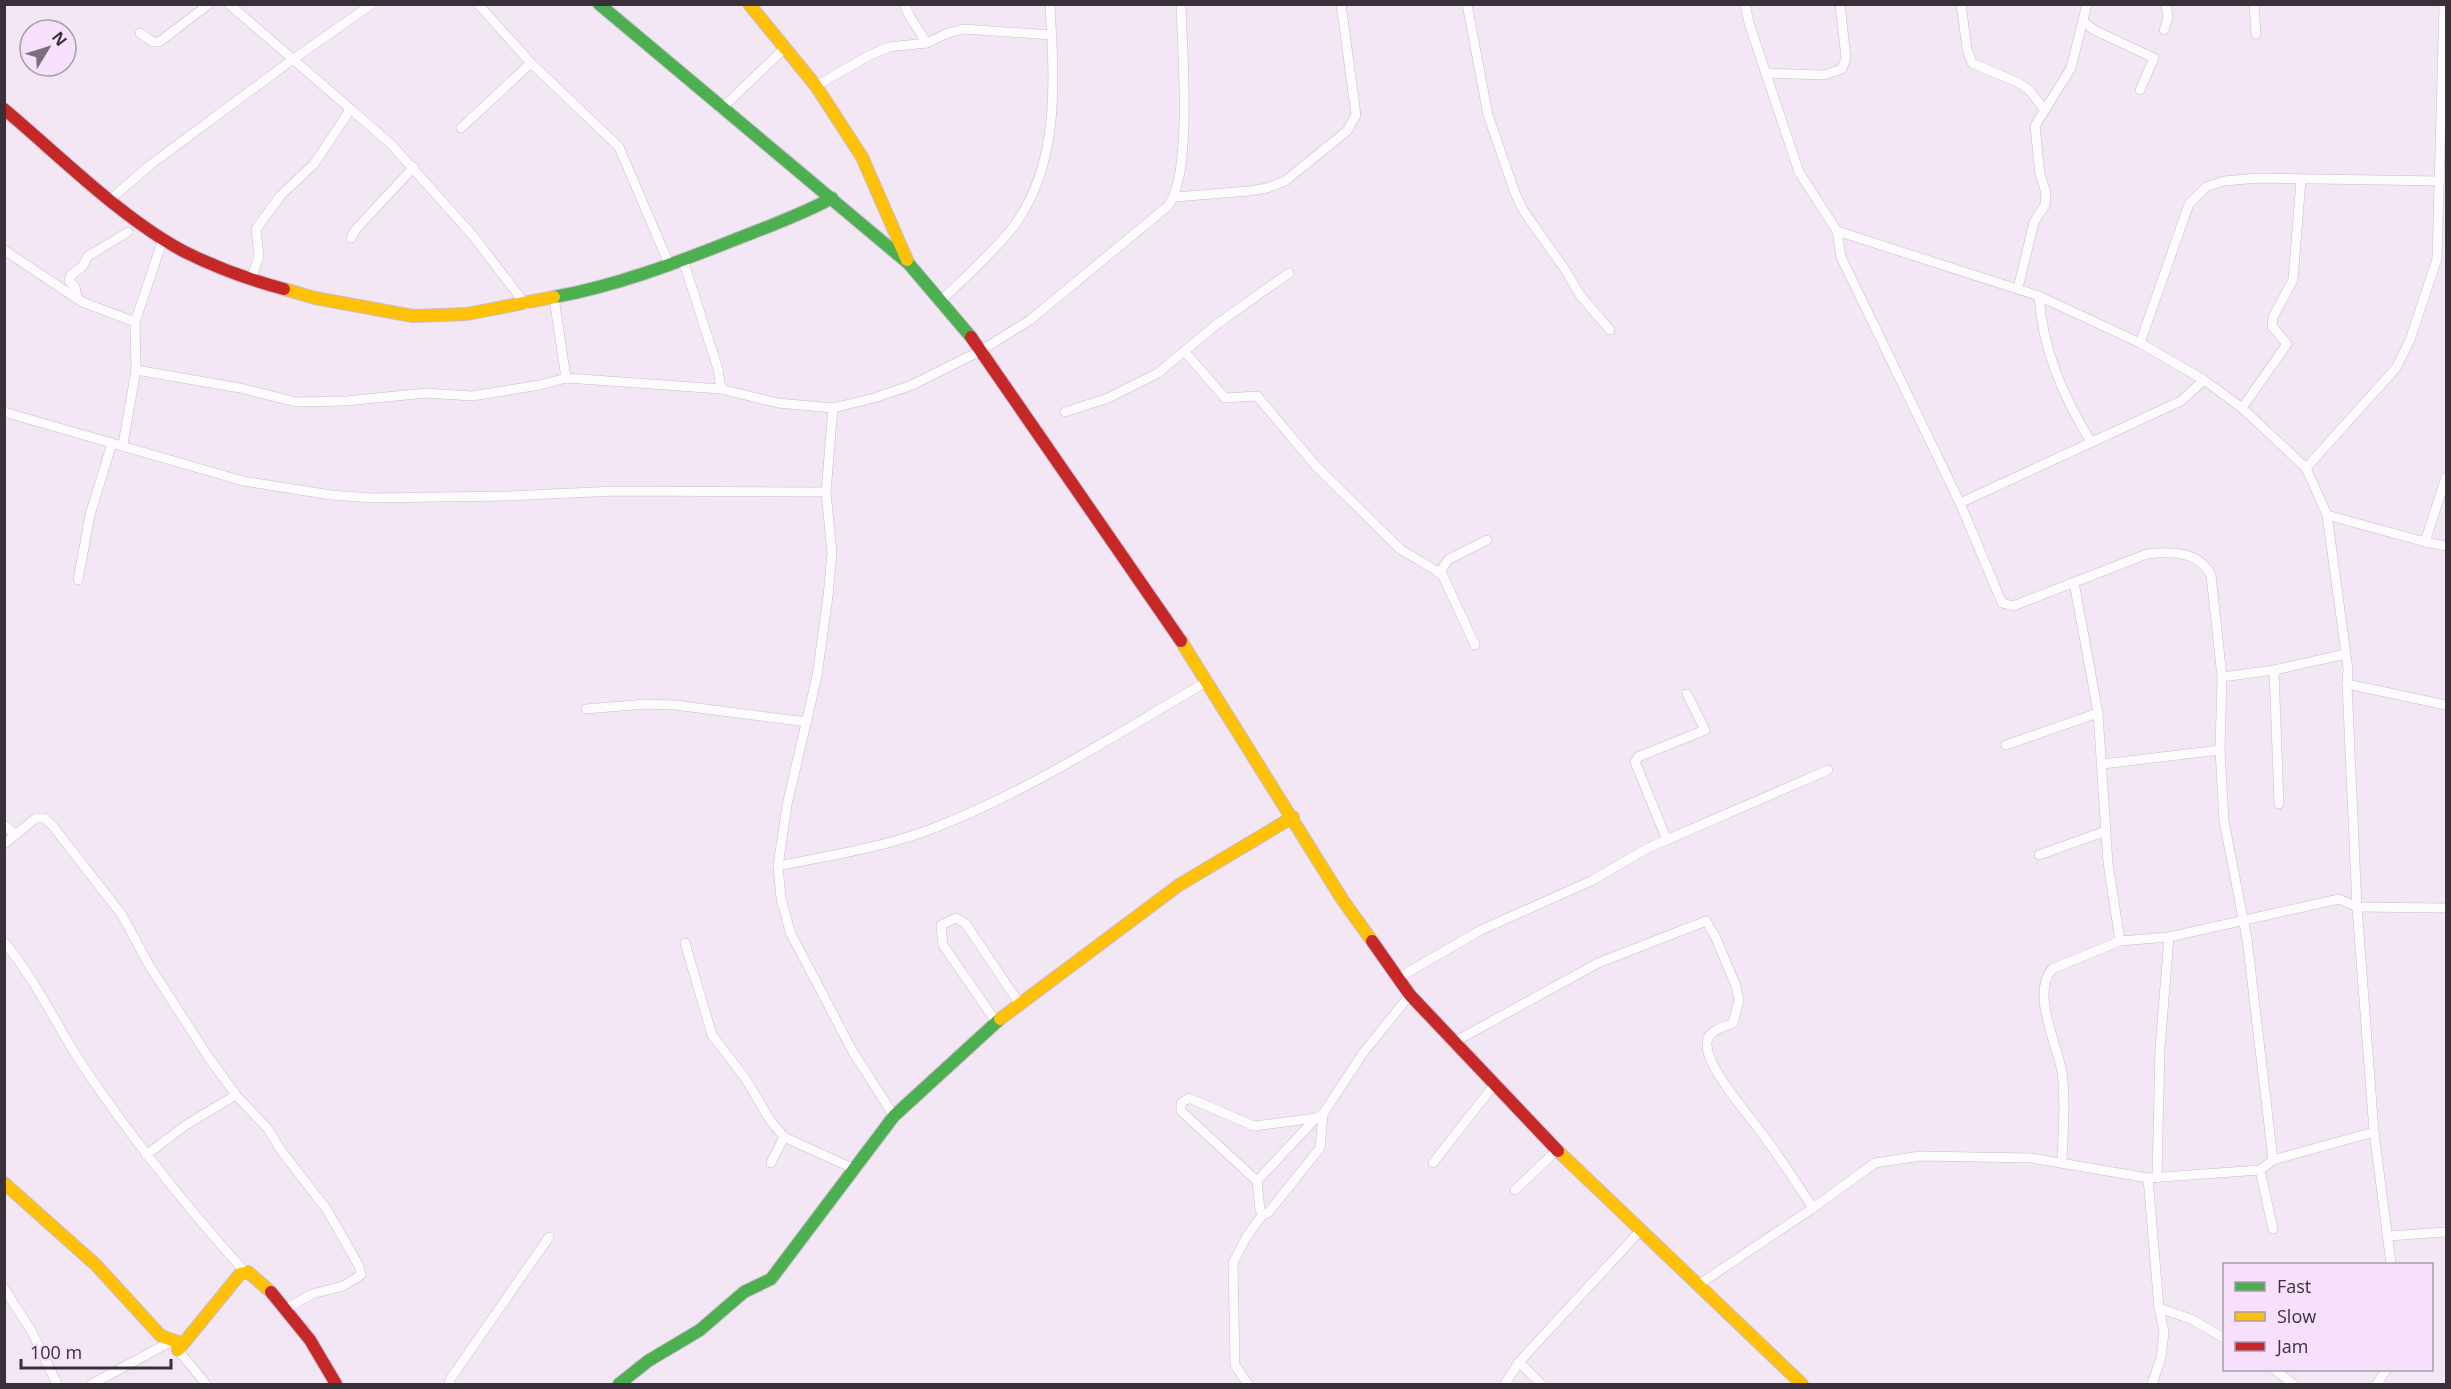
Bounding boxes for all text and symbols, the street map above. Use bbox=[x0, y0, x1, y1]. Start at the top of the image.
north arrow bbox=[18, 18, 78, 78]
text: N bbox=[47, 27, 72, 51]
legend bbox=[2223, 1263, 2433, 1371]
text: Fast bbox=[2277, 1274, 2311, 1298]
text: Slow bbox=[2277, 1304, 2316, 1328]
scale bar bbox=[21, 1332, 171, 1370]
text: Jam bbox=[2275, 1334, 2309, 1358]
text: 100 m bbox=[30, 1340, 82, 1364]

